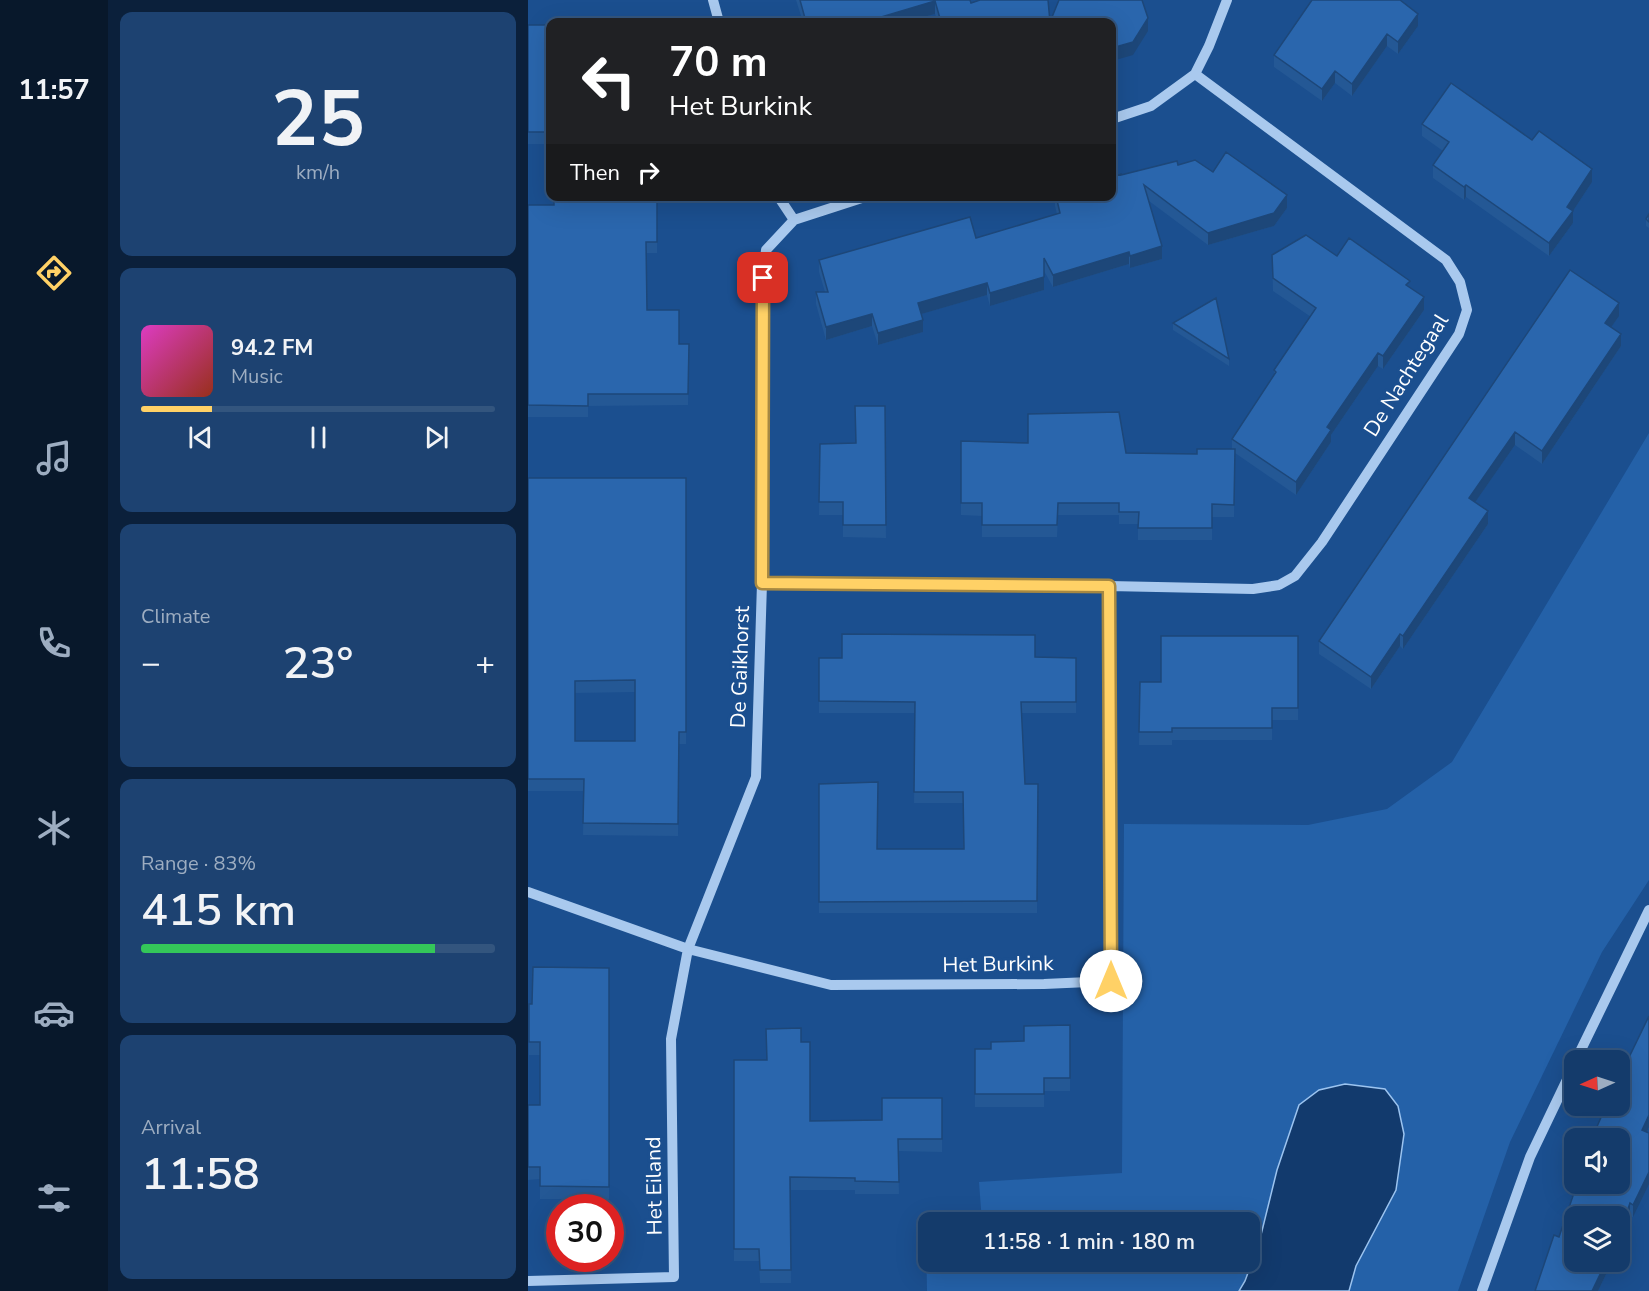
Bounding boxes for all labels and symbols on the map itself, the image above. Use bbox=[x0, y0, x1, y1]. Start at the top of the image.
pin bbox=[737, 252, 788, 303]
street label: De Nachtegaal bbox=[1357, 308, 1455, 442]
street label: De Gaikhorst bbox=[724, 605, 756, 729]
street label: Het Burkink bbox=[942, 949, 1054, 979]
position arrow bbox=[1079, 949, 1143, 1013]
north arrow bbox=[1564, 1050, 1630, 1116]
street label: Het Eiland bbox=[639, 1136, 669, 1236]
speed limit sign: 30 bbox=[546, 1194, 624, 1272]

